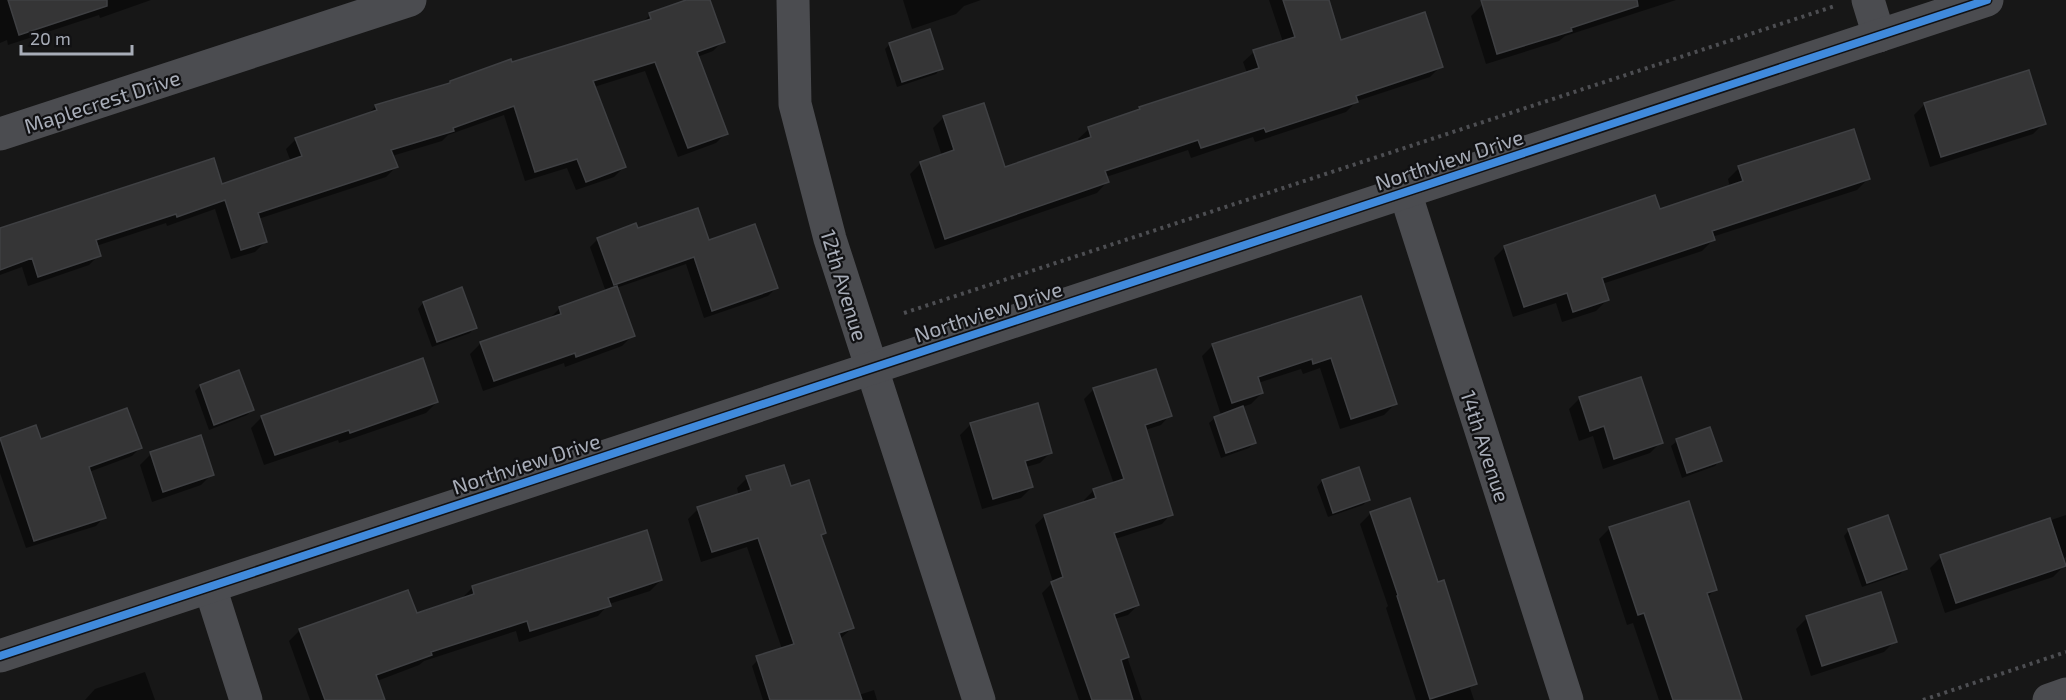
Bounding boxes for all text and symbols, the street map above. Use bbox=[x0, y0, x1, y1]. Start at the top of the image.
scale bar bbox=[21, 18, 132, 56]
text: 20 m bbox=[30, 27, 71, 49]
street label: Maplecrest Drive bbox=[21, 64, 183, 138]
street label: Northview Drive bbox=[1372, 123, 1526, 195]
street label: 12th Avenue bbox=[816, 226, 874, 344]
street label: Northview Drive bbox=[911, 275, 1065, 347]
street label: 14th Avenue bbox=[1456, 387, 1516, 505]
street label: Northview Drive bbox=[449, 427, 603, 499]

